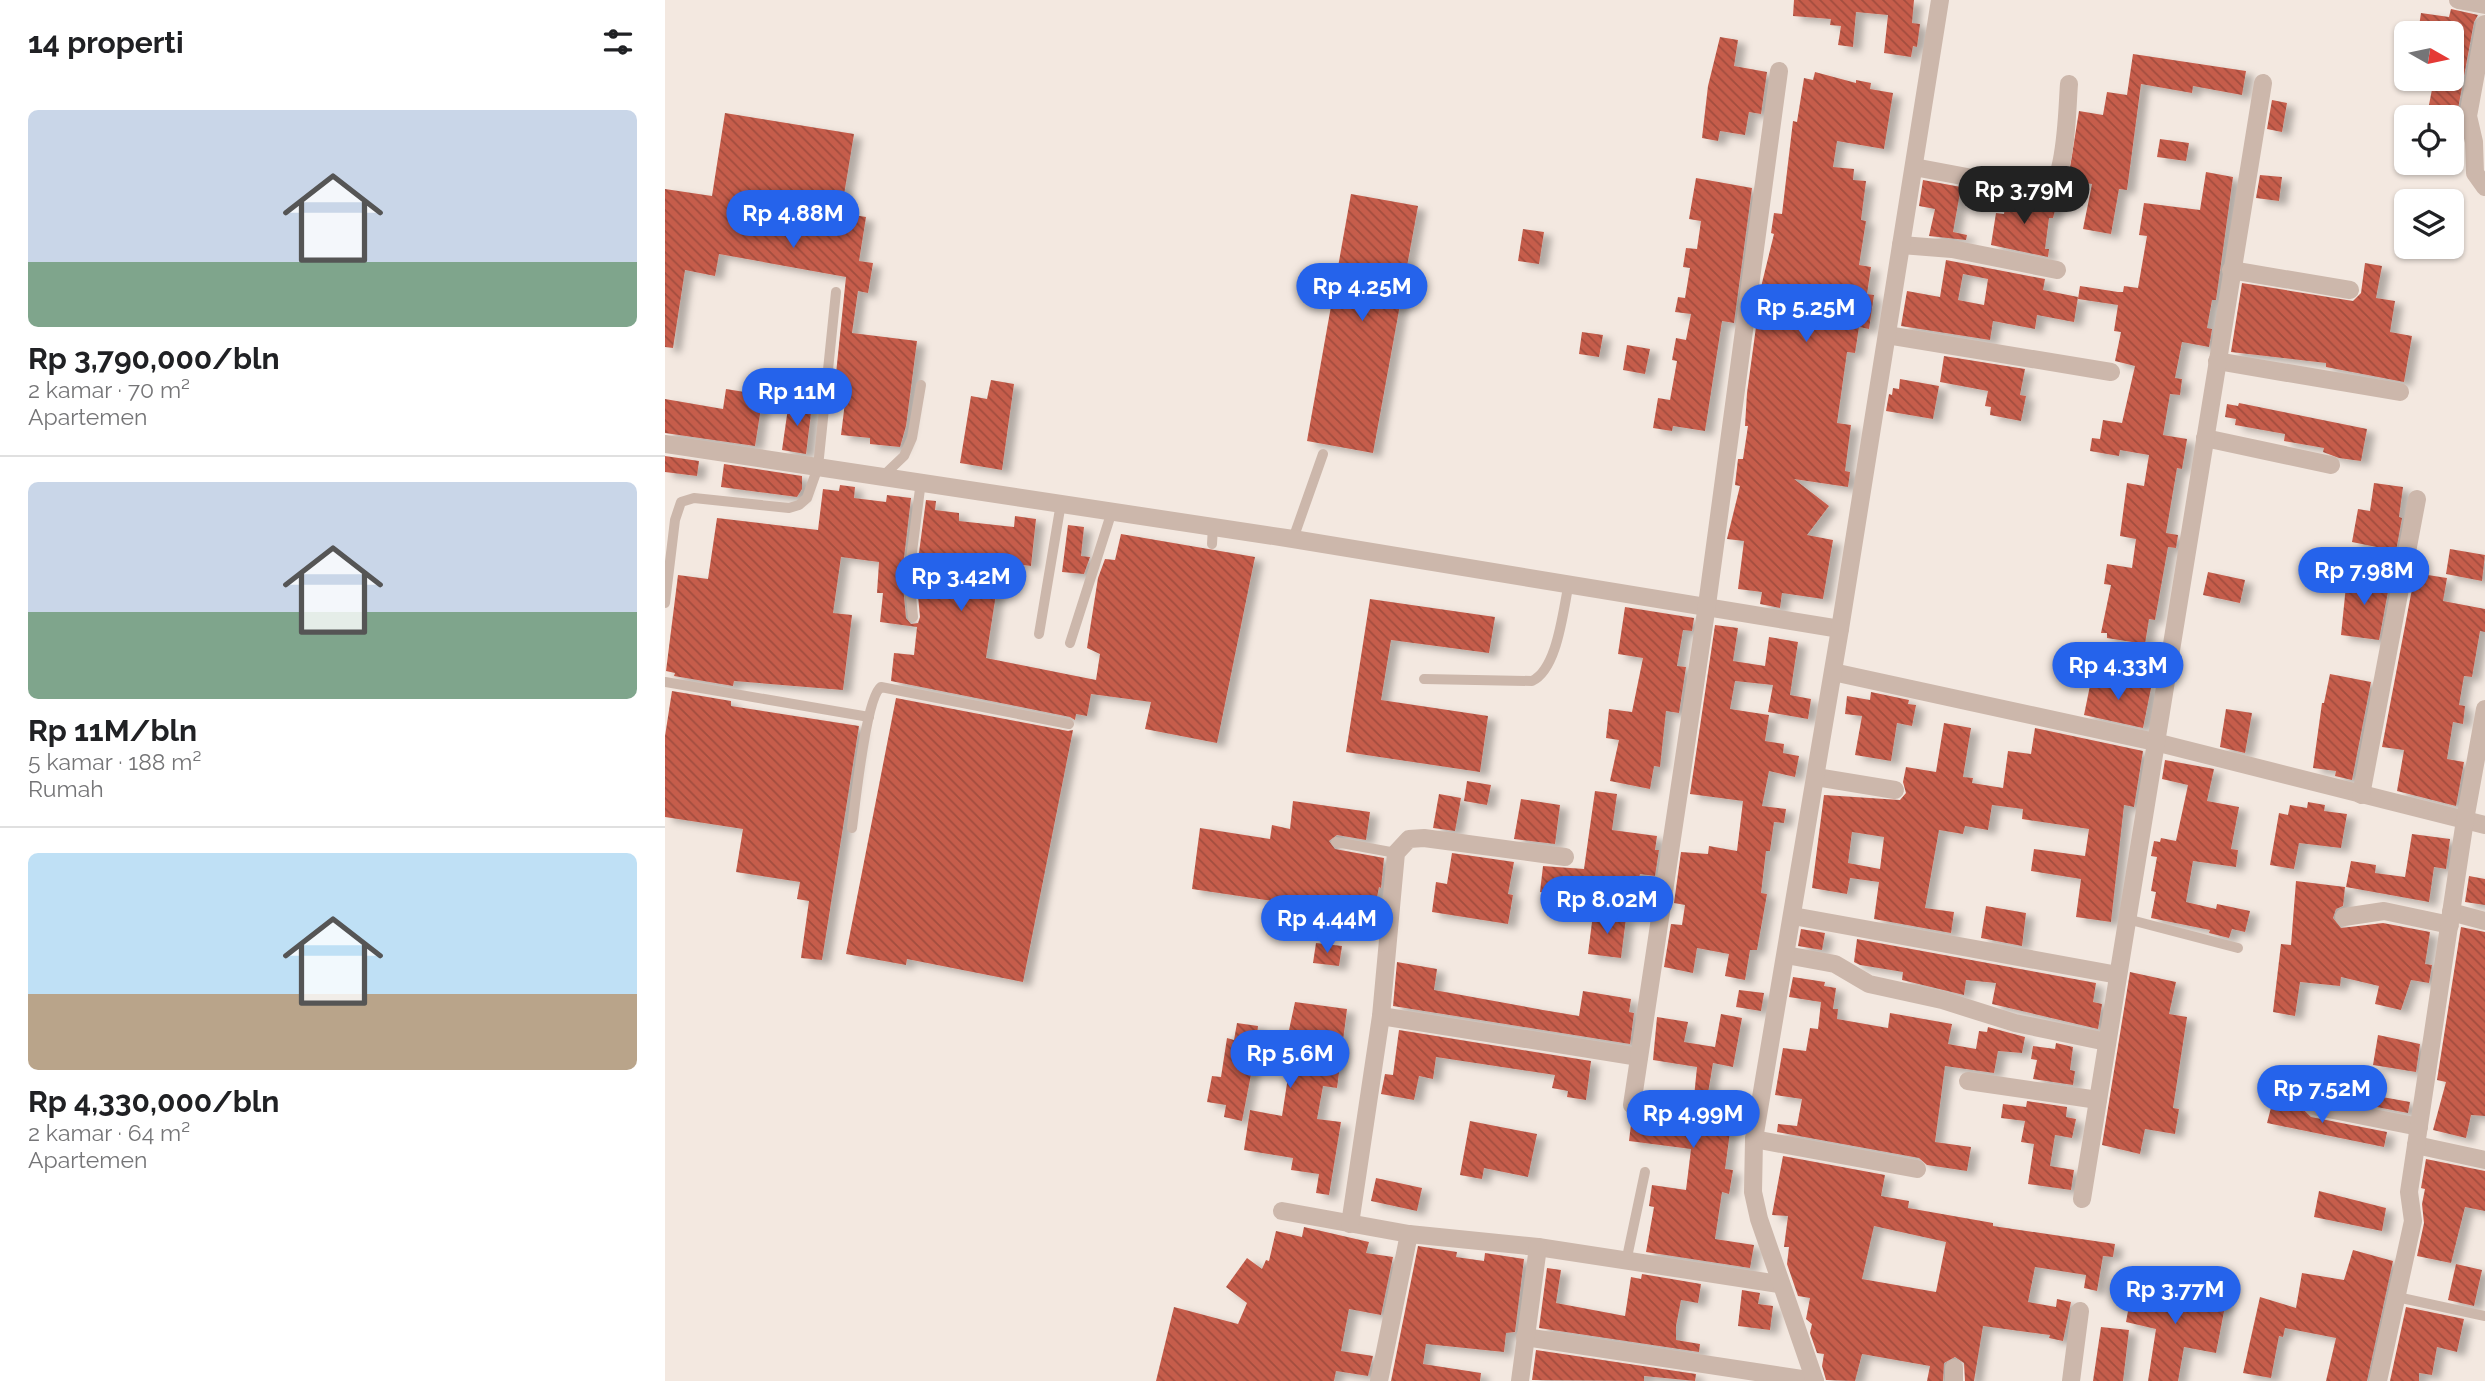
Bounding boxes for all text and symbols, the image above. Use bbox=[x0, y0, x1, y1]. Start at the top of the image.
north arrow bbox=[2394, 21, 2464, 91]
map controls bbox=[2394, 21, 2464, 259]
icon: filters bbox=[599, 23, 637, 61]
text: 14 properti bbox=[28, 25, 184, 60]
button: locate bbox=[2394, 105, 2464, 175]
icon: home bbox=[270, 155, 396, 281]
pin: Rp 3.79M bbox=[1952, 166, 2096, 226]
text: Rp 3.79M bbox=[1974, 175, 2074, 202]
button: layers bbox=[2394, 189, 2464, 259]
pin: Rp 4.88M bbox=[721, 190, 865, 250]
text: Rp 4.88M bbox=[742, 199, 844, 226]
pin: Rp 4.25M bbox=[1290, 264, 1434, 323]
text: Rp 4.25M bbox=[1312, 272, 1412, 299]
pin: Rp 5.25M bbox=[1734, 284, 1878, 344]
text: Rp 5.25M bbox=[1757, 293, 1855, 320]
text: Rp 3,790,000/bln bbox=[28, 341, 280, 376]
pin: Rp 11M bbox=[740, 368, 854, 428]
text: 2 kamar · 70 m² bbox=[28, 376, 190, 403]
text: Rp 11M bbox=[758, 377, 836, 404]
text: Apartemen bbox=[28, 403, 147, 430]
icon: home bbox=[270, 527, 396, 653]
pin: Rp 7.98M bbox=[2292, 548, 2436, 607]
pin: Rp 3.42M bbox=[889, 554, 1033, 613]
text: Rp 7.98M bbox=[2314, 556, 2414, 583]
text: Rp 3.42M bbox=[911, 562, 1011, 589]
pin: Rp 4.33M bbox=[2046, 642, 2190, 702]
text: Rp 4.33M bbox=[2068, 651, 2168, 678]
text: Rp 11M/bln bbox=[28, 713, 197, 748]
text: 5 kamar · 188 m² bbox=[28, 748, 201, 775]
text: Rumah bbox=[28, 775, 104, 802]
pin: Rp 8.02M bbox=[1535, 876, 1679, 936]
text: Rp 8.02M bbox=[1556, 885, 1658, 912]
pin: Rp 4.44M bbox=[1255, 895, 1399, 955]
icon: home bbox=[270, 898, 396, 1024]
text: Rp 4.44M bbox=[1277, 904, 1377, 931]
pin: Rp 5.6M bbox=[1225, 1030, 1355, 1090]
text: Rp 5.6M bbox=[1246, 1039, 1334, 1066]
pin: Rp 7.52M bbox=[2250, 1066, 2394, 1125]
text: Rp 7.52M bbox=[2273, 1074, 2371, 1101]
text: Rp 4,330,000/bln bbox=[28, 1084, 280, 1119]
pin: Rp 4.99M bbox=[1621, 1090, 1765, 1150]
text: Rp 4.99M bbox=[1643, 1099, 1743, 1126]
text: 2 kamar · 64 m² bbox=[28, 1119, 190, 1146]
text: Apartemen bbox=[28, 1146, 147, 1173]
pin: Rp 3.77M bbox=[2103, 1266, 2247, 1326]
text: Rp 3.77M bbox=[2126, 1275, 2224, 1302]

